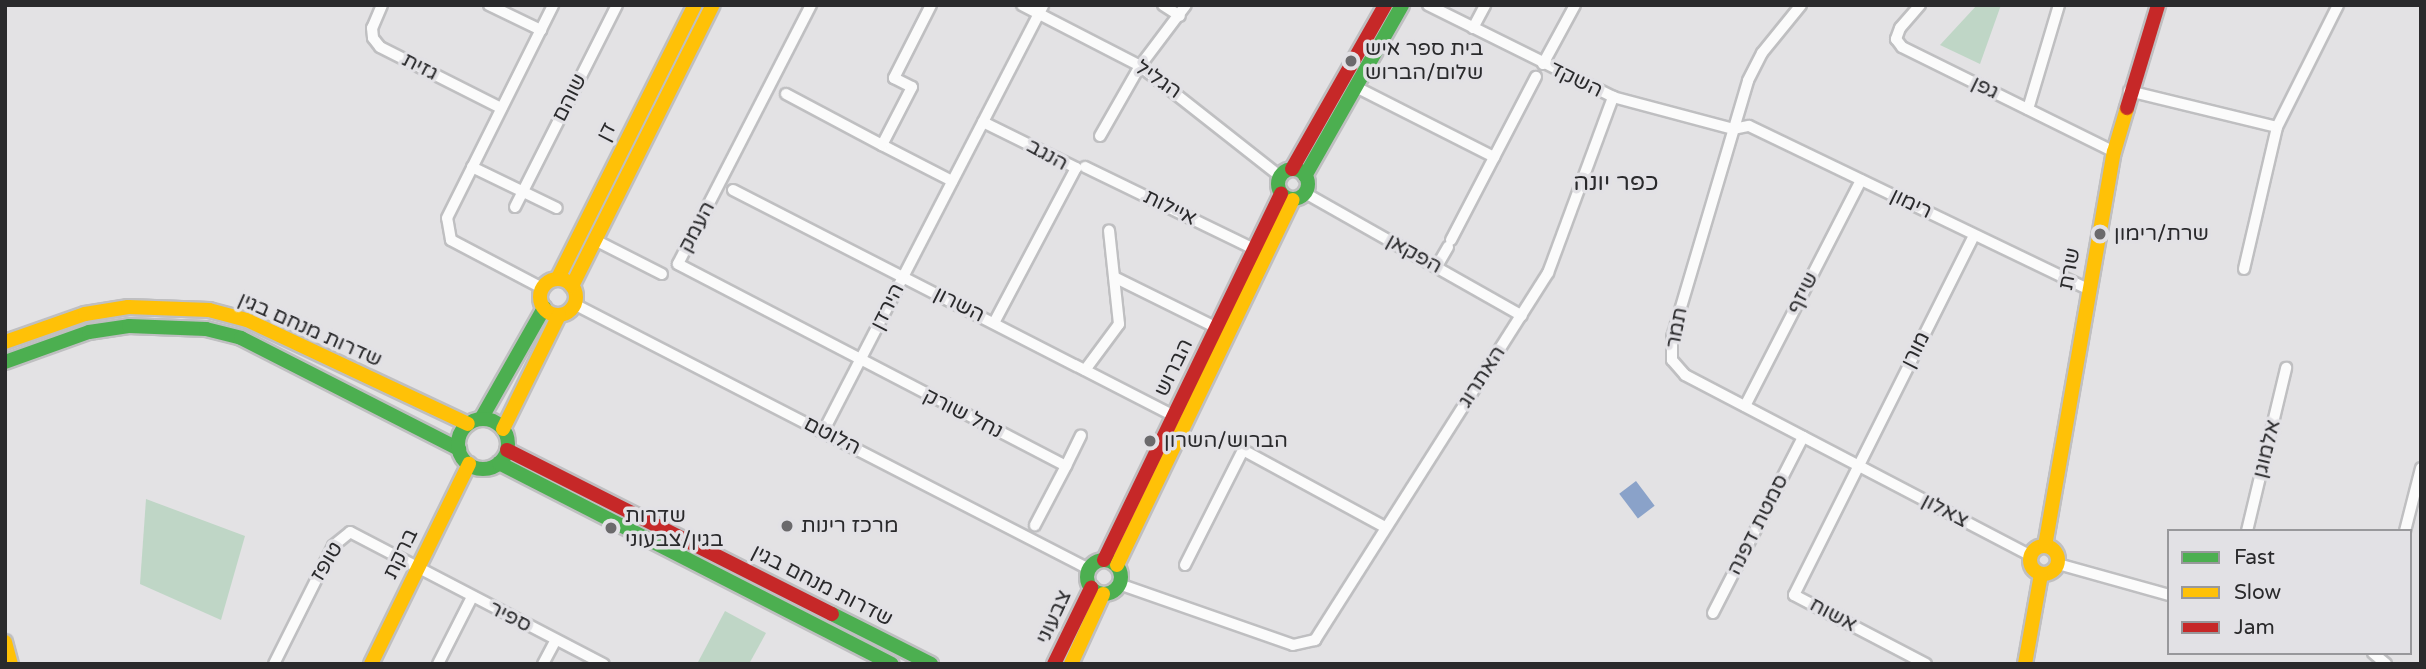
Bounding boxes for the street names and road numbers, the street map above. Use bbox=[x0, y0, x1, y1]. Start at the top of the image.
street label: גזית bbox=[398, 47, 442, 87]
street label: הגליל bbox=[1130, 56, 1186, 104]
street label: השקד bbox=[1545, 56, 1607, 104]
street label: שוהם bbox=[547, 70, 593, 126]
street label: גפן bbox=[1967, 71, 2003, 105]
street label: דן bbox=[592, 118, 622, 146]
street label: הנגב bbox=[1022, 133, 1072, 177]
street label: רימון bbox=[1886, 183, 1936, 225]
street label: איילות bbox=[1139, 184, 1201, 232]
street label: העמק bbox=[673, 197, 721, 257]
street label: הפקאן bbox=[1382, 228, 1446, 280]
street label: שרת bbox=[2054, 246, 2086, 292]
street label: שיזף bbox=[1782, 268, 1824, 318]
street label: הירדן bbox=[866, 279, 910, 335]
street label: השרון bbox=[930, 282, 988, 328]
street label: שדרות מנחם בגין bbox=[234, 287, 386, 373]
street label: תמר bbox=[1661, 305, 1693, 351]
street label: מורן bbox=[1896, 327, 1936, 373]
street label: הברוש bbox=[1149, 335, 1199, 401]
street label: האתרוג bbox=[1453, 341, 1511, 413]
street label: נחל שורק bbox=[919, 383, 1007, 445]
street label: הלוטם bbox=[800, 411, 864, 461]
street label: אלמוגן bbox=[2248, 417, 2286, 481]
street label: סמטת דפנה bbox=[1722, 470, 1794, 580]
street label: צאלון bbox=[1917, 488, 1973, 534]
street label: ברקת bbox=[378, 525, 424, 583]
street label: טופז bbox=[305, 537, 349, 587]
street label: שדרות מנחם בגין bbox=[747, 540, 897, 632]
street label: צבעוני bbox=[1031, 586, 1077, 648]
street label: אשוח bbox=[1805, 592, 1861, 638]
street label: ספיר bbox=[485, 596, 535, 638]

